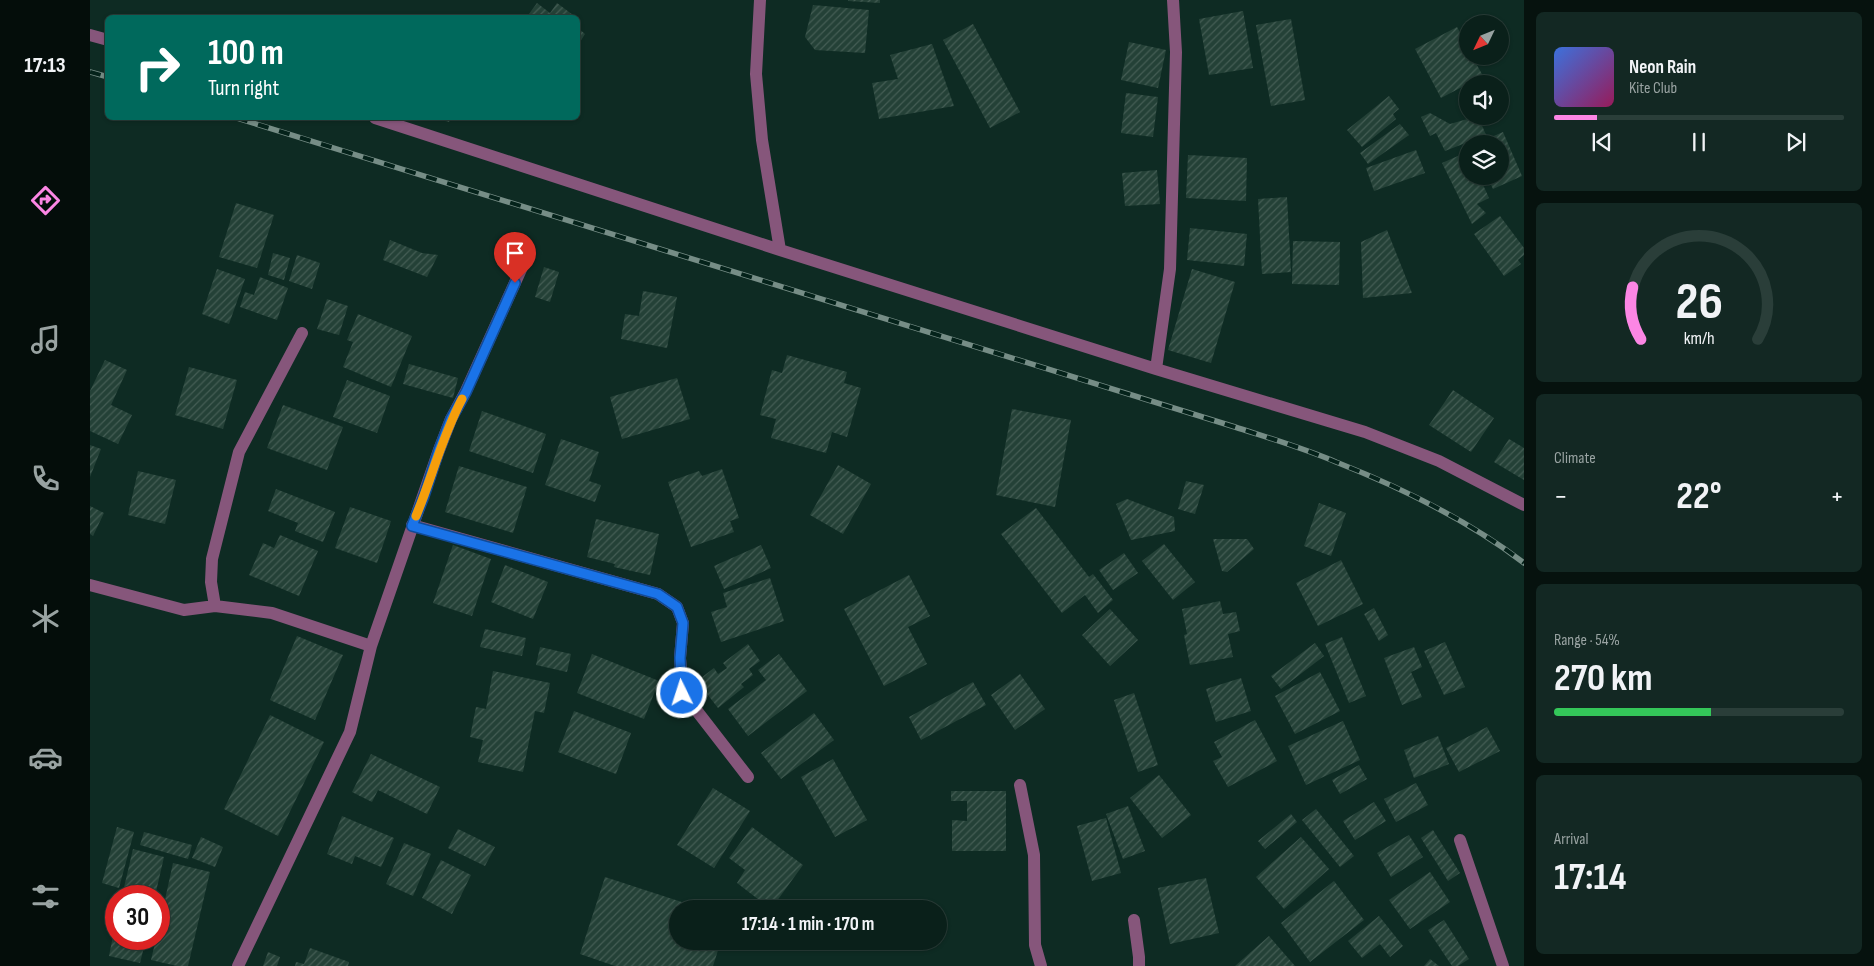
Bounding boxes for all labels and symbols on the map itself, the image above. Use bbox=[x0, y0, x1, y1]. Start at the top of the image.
north arrow bbox=[1459, 15, 1509, 65]
pin bbox=[494, 232, 536, 283]
position arrow bbox=[655, 666, 707, 718]
speed limit sign: 30 bbox=[105, 885, 170, 950]

